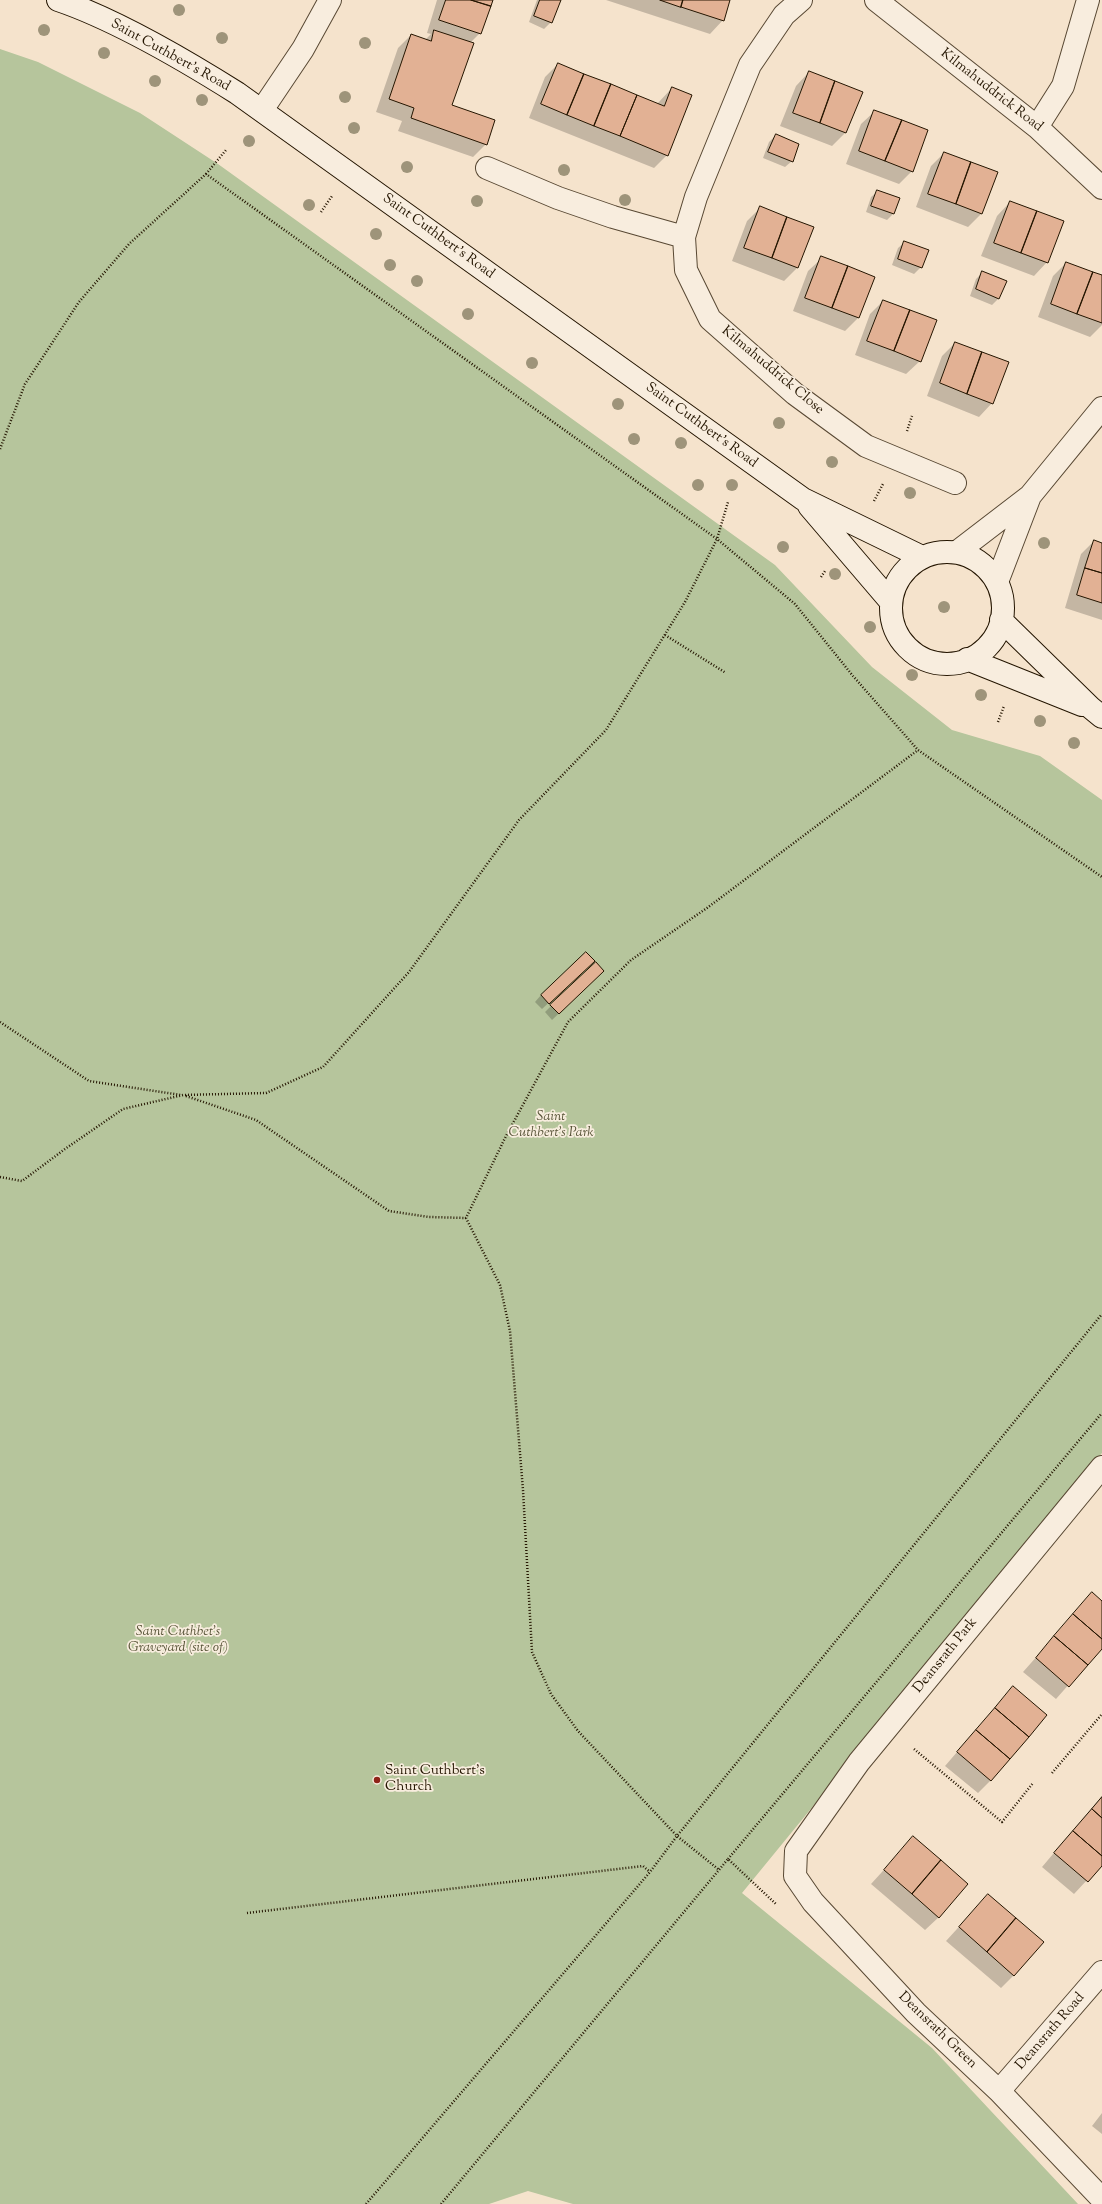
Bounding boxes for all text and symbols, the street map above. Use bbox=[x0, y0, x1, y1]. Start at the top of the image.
street label: Saint Cuthbert’s Road bbox=[107, 16, 233, 96]
street label: Kilmahuddrick Road bbox=[936, 46, 1046, 136]
street label: Saint Cuthbert’s Road bbox=[379, 191, 497, 283]
street label: Kilmahuddrick Close bbox=[717, 323, 827, 419]
street label: Saint Cuthbert’s Road bbox=[642, 380, 760, 472]
park label: Saint Cuthbert's Park bbox=[508, 1110, 594, 1142]
street label: Deansrath Park bbox=[910, 1615, 982, 1697]
park label: Saint Cuthbet's Graveyard (site of) bbox=[128, 1625, 228, 1658]
place label: Saint Cuthbert's Church bbox=[385, 1764, 485, 1796]
marker: Saint Cuthbert's Church bbox=[372, 1775, 382, 1785]
street label: Deansrath Green bbox=[894, 1989, 980, 2073]
street label: Deansrath Road bbox=[1013, 1990, 1089, 2074]

